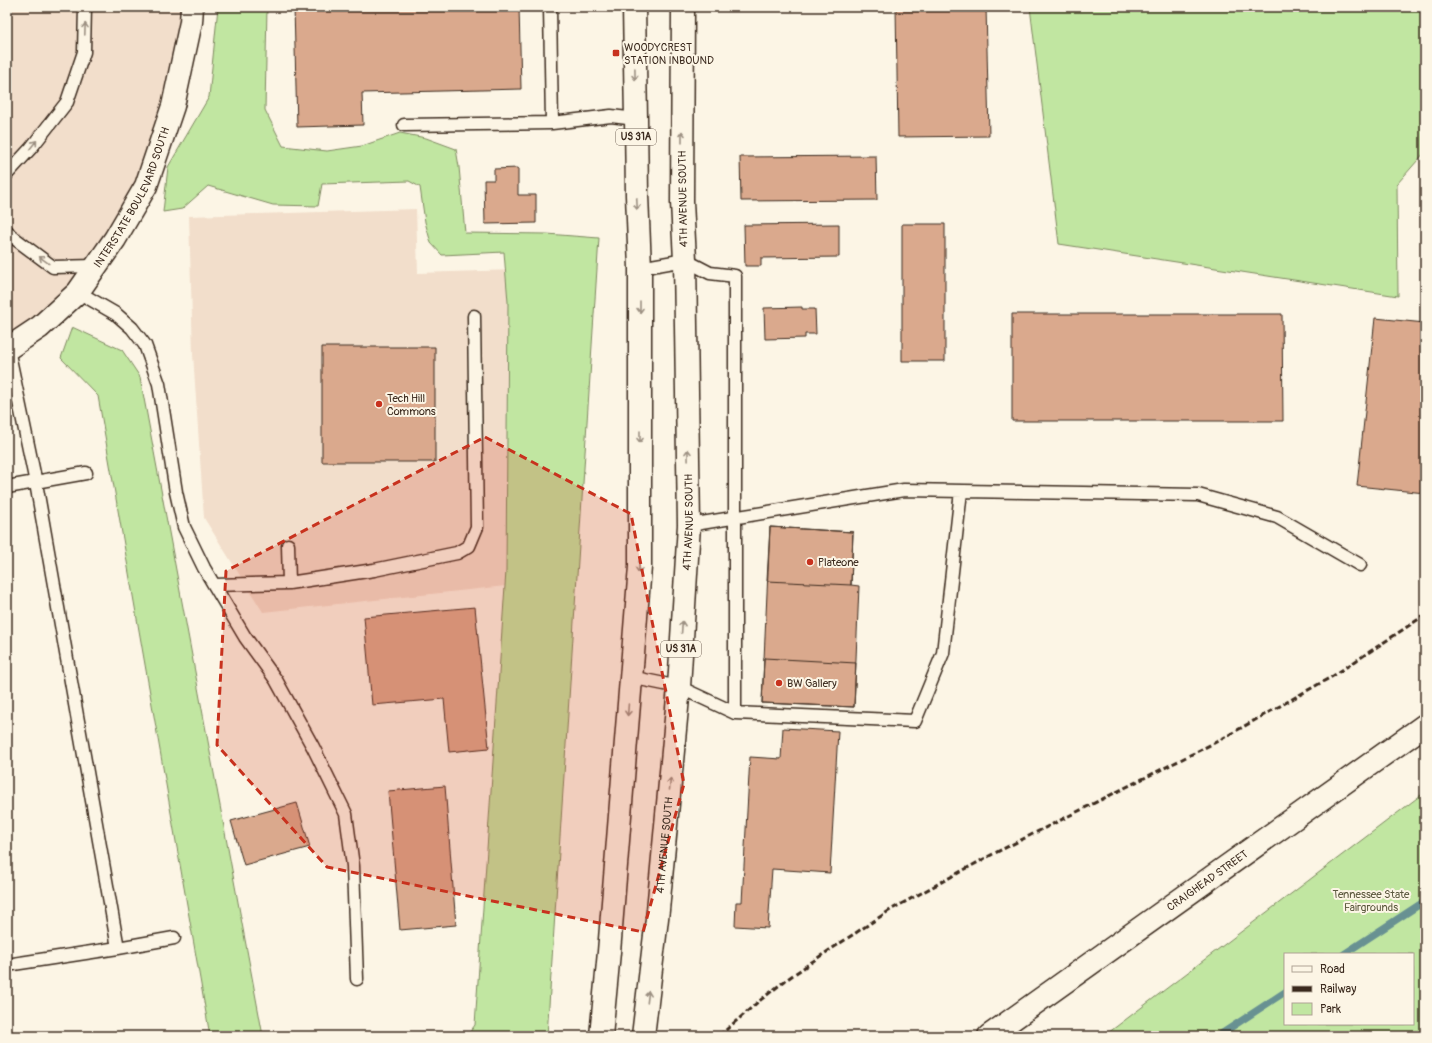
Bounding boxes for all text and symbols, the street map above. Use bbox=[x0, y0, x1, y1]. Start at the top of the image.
one-way arrow bbox=[81, 23, 88, 36]
place label: WOODYCREST STATION INBOUND bbox=[624, 41, 714, 67]
marker: WOODYCREST STATION INBOUND bbox=[611, 48, 621, 58]
one-way arrow bbox=[631, 67, 639, 80]
street label: INTERSTATE BOULEVARD SOUTH bbox=[91, 125, 172, 270]
road number: US 31A bbox=[616, 129, 656, 145]
one-way arrow bbox=[678, 131, 686, 144]
one-way arrow bbox=[29, 140, 38, 150]
street label: 4TH AVENUE SOUTH bbox=[676, 151, 690, 247]
one-way arrow bbox=[633, 197, 641, 210]
one-way arrow bbox=[39, 256, 50, 264]
one-way arrow bbox=[636, 300, 644, 313]
place label: Tech Hill Commons bbox=[387, 392, 436, 418]
marker: Tech Hill Commons bbox=[374, 399, 384, 409]
one-way arrow bbox=[636, 430, 644, 443]
one-way arrow bbox=[684, 449, 692, 462]
street label: 4TH AVENUE SOUTH bbox=[680, 474, 696, 571]
place label: Plateone bbox=[818, 556, 859, 569]
marker: Plateone bbox=[805, 557, 815, 567]
one-way arrow bbox=[636, 560, 643, 573]
one-way arrow bbox=[679, 621, 686, 634]
road number: US 31A bbox=[661, 641, 701, 657]
place label: BW Gallery bbox=[787, 677, 837, 690]
marker: BW Gallery bbox=[774, 678, 784, 688]
one-way arrow bbox=[625, 703, 632, 716]
one-way arrow bbox=[666, 778, 673, 791]
street label: 4TH AVENUE SOUTH bbox=[653, 796, 675, 894]
street label: CRAIGHEAD STREET bbox=[1164, 847, 1250, 914]
park label: Tennessee State Fairgrounds bbox=[1332, 888, 1410, 914]
legend bbox=[1284, 953, 1414, 1025]
text: Road bbox=[1320, 962, 1345, 977]
text: Railway bbox=[1320, 982, 1356, 997]
one-way arrow bbox=[644, 991, 652, 1004]
text: Park bbox=[1320, 1002, 1341, 1017]

